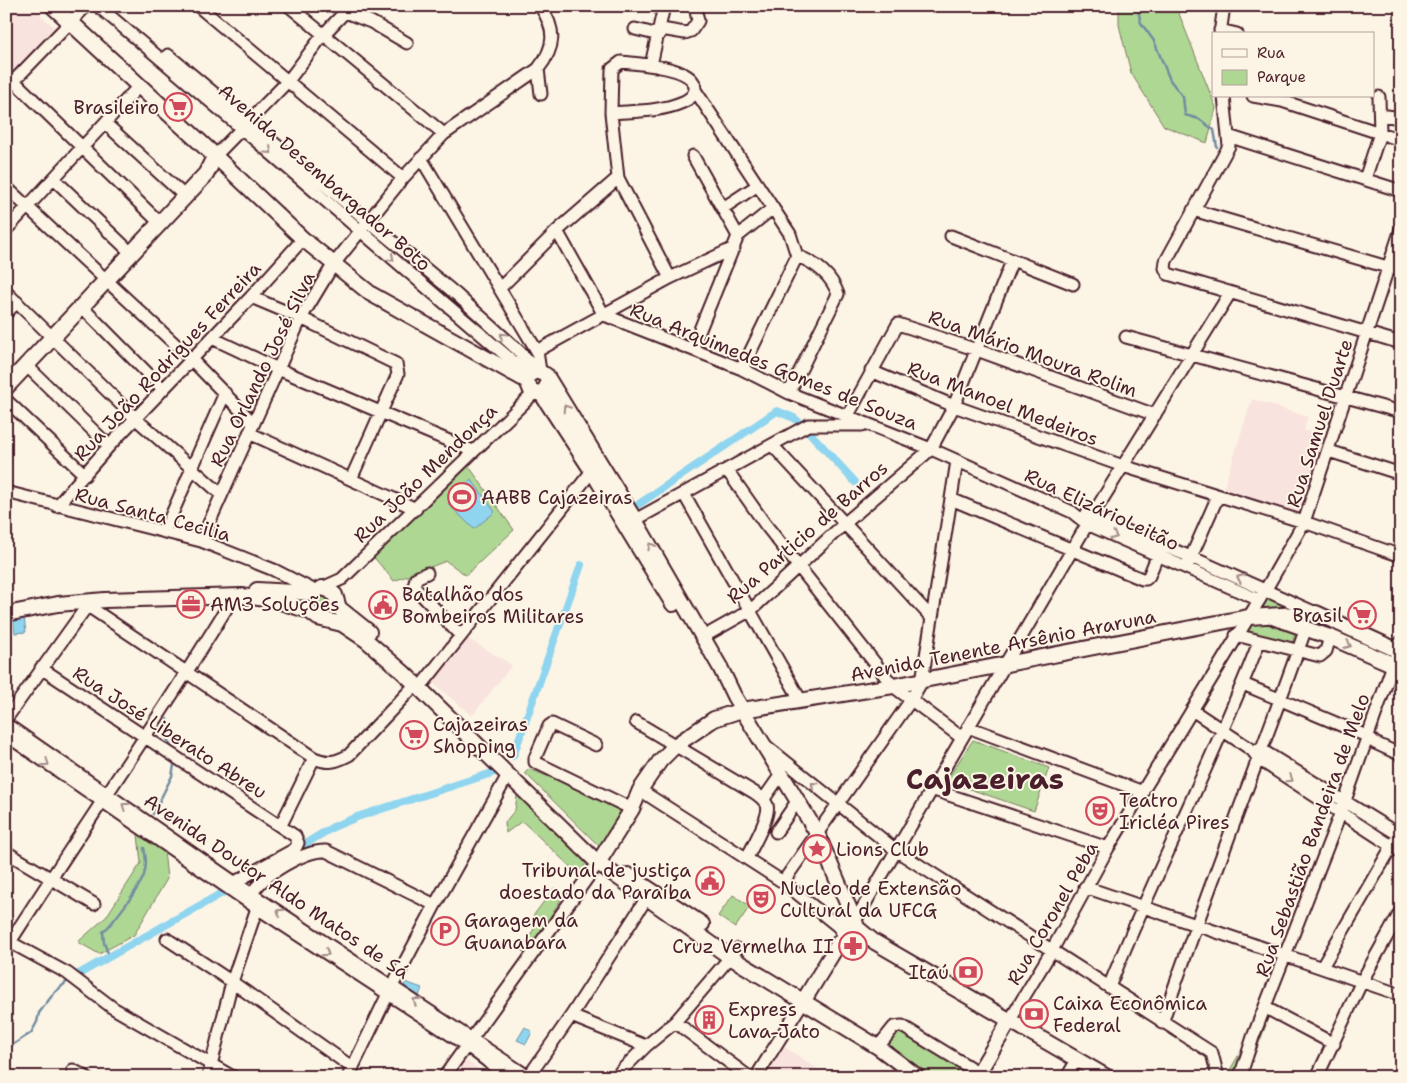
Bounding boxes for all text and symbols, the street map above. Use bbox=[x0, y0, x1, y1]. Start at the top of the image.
legend bbox=[1212, 32, 1374, 98]
text: Rua bbox=[1257, 43, 1286, 63]
text: Parque bbox=[1257, 67, 1306, 87]
street label: Avenida Desembargador Boto bbox=[213, 78, 436, 277]
supermarket icon: Brasileiro bbox=[163, 92, 193, 122]
place label: Brasileiro bbox=[74, 95, 159, 120]
one-way arrow bbox=[263, 145, 272, 154]
one-way arrow bbox=[385, 252, 394, 261]
street label: Rua João Rodrigues Ferreira bbox=[68, 256, 267, 466]
street label: Rua Orlando José Silva bbox=[204, 267, 321, 471]
street label: Rua Arquimedes Gomes de Souza bbox=[626, 297, 921, 436]
street label: Rua Mário Moura Rolim bbox=[925, 304, 1141, 403]
one-way arrow bbox=[499, 333, 508, 342]
street label: Rua Samuel Duarte bbox=[1280, 336, 1358, 511]
street label: Rua Manoel Medeiros bbox=[904, 356, 1102, 451]
street label: Rua João Mendonça bbox=[348, 398, 503, 548]
one-way arrow bbox=[563, 404, 572, 413]
street label: Rua Particio de Barros bbox=[722, 455, 893, 609]
street label: Rua ElizárioLeitão bbox=[1020, 463, 1183, 556]
street label: Rua Santa Cecilia bbox=[72, 482, 234, 547]
sports icon: AABB Cajazeiras bbox=[447, 482, 477, 512]
place label: AABB Cajazeiras bbox=[481, 485, 633, 510]
one-way arrow bbox=[1109, 530, 1118, 541]
one-way arrow bbox=[647, 543, 657, 552]
one-way arrow bbox=[1236, 574, 1245, 585]
place label: Batalhão dos Bombeiros Militares bbox=[402, 582, 584, 629]
office icon: AM3 Soluções bbox=[176, 589, 206, 619]
public building icon: Batalhão dos Bombeiros Militares bbox=[368, 590, 398, 620]
place label: AM3 Soluções bbox=[210, 592, 340, 617]
supermarket icon: Brasil bbox=[1347, 600, 1377, 630]
place label: Brasil bbox=[1292, 603, 1343, 628]
street label: Avenida Tenente Arsênio Araruna bbox=[848, 604, 1158, 687]
one-way arrow bbox=[1343, 639, 1352, 650]
street label: Rua José Liberato Abreu bbox=[68, 660, 271, 805]
street label: Rua Sebastião Bandeira de Melo bbox=[1249, 690, 1375, 980]
place label: Cajazeiras Shopping bbox=[433, 712, 528, 759]
supermarket icon: Cajazeiras Shopping bbox=[399, 720, 429, 750]
one-way arrow bbox=[40, 757, 50, 766]
district label: Cajazeiras bbox=[906, 759, 1064, 798]
one-way arrow bbox=[1284, 773, 1293, 783]
one-way arrow bbox=[811, 782, 820, 790]
street label: Avenida Doutor Aldo Matos de Sá bbox=[139, 788, 414, 985]
place label: Teatro Iricléa Pires bbox=[1119, 788, 1230, 835]
theatre icon: Teatro Iricléa Pires bbox=[1085, 796, 1115, 826]
one-way arrow bbox=[121, 803, 131, 812]
place icon: Lions Club bbox=[802, 834, 832, 864]
place label: Lions Club bbox=[836, 837, 929, 862]
street label: Rua Coronel Peba bbox=[1001, 837, 1104, 990]
place label: Tribunal de justiça doestado da Paraíba bbox=[499, 858, 691, 905]
public building icon: Tribunal de justiça doestado da Paraíba bbox=[695, 866, 725, 896]
place label: Nucleo de Extensão Cultural da UFCG bbox=[780, 876, 961, 923]
theatre icon: Nucleo de Extensão Cultural da UFCG bbox=[746, 884, 776, 914]
place label: Garagem da Guanabara bbox=[464, 908, 578, 955]
one-way arrow bbox=[276, 909, 286, 918]
parking icon: Garagem da Guanabara bbox=[430, 916, 460, 946]
pharmacy icon: Cruz Vermelha II bbox=[838, 931, 868, 961]
place label: Cruz Vermelha II bbox=[672, 934, 834, 959]
one-way arrow bbox=[320, 947, 330, 956]
bank icon: Itaú bbox=[953, 957, 983, 987]
place label: Itaú bbox=[909, 960, 949, 985]
place label: Caixa Econômica Federal bbox=[1053, 991, 1207, 1038]
place label: Express Lava-Jato bbox=[728, 997, 820, 1044]
one-way arrow bbox=[412, 998, 422, 1007]
bank icon: Caixa Econômica Federal bbox=[1019, 999, 1049, 1029]
building icon: Express Lava-Jato bbox=[694, 1005, 724, 1035]

